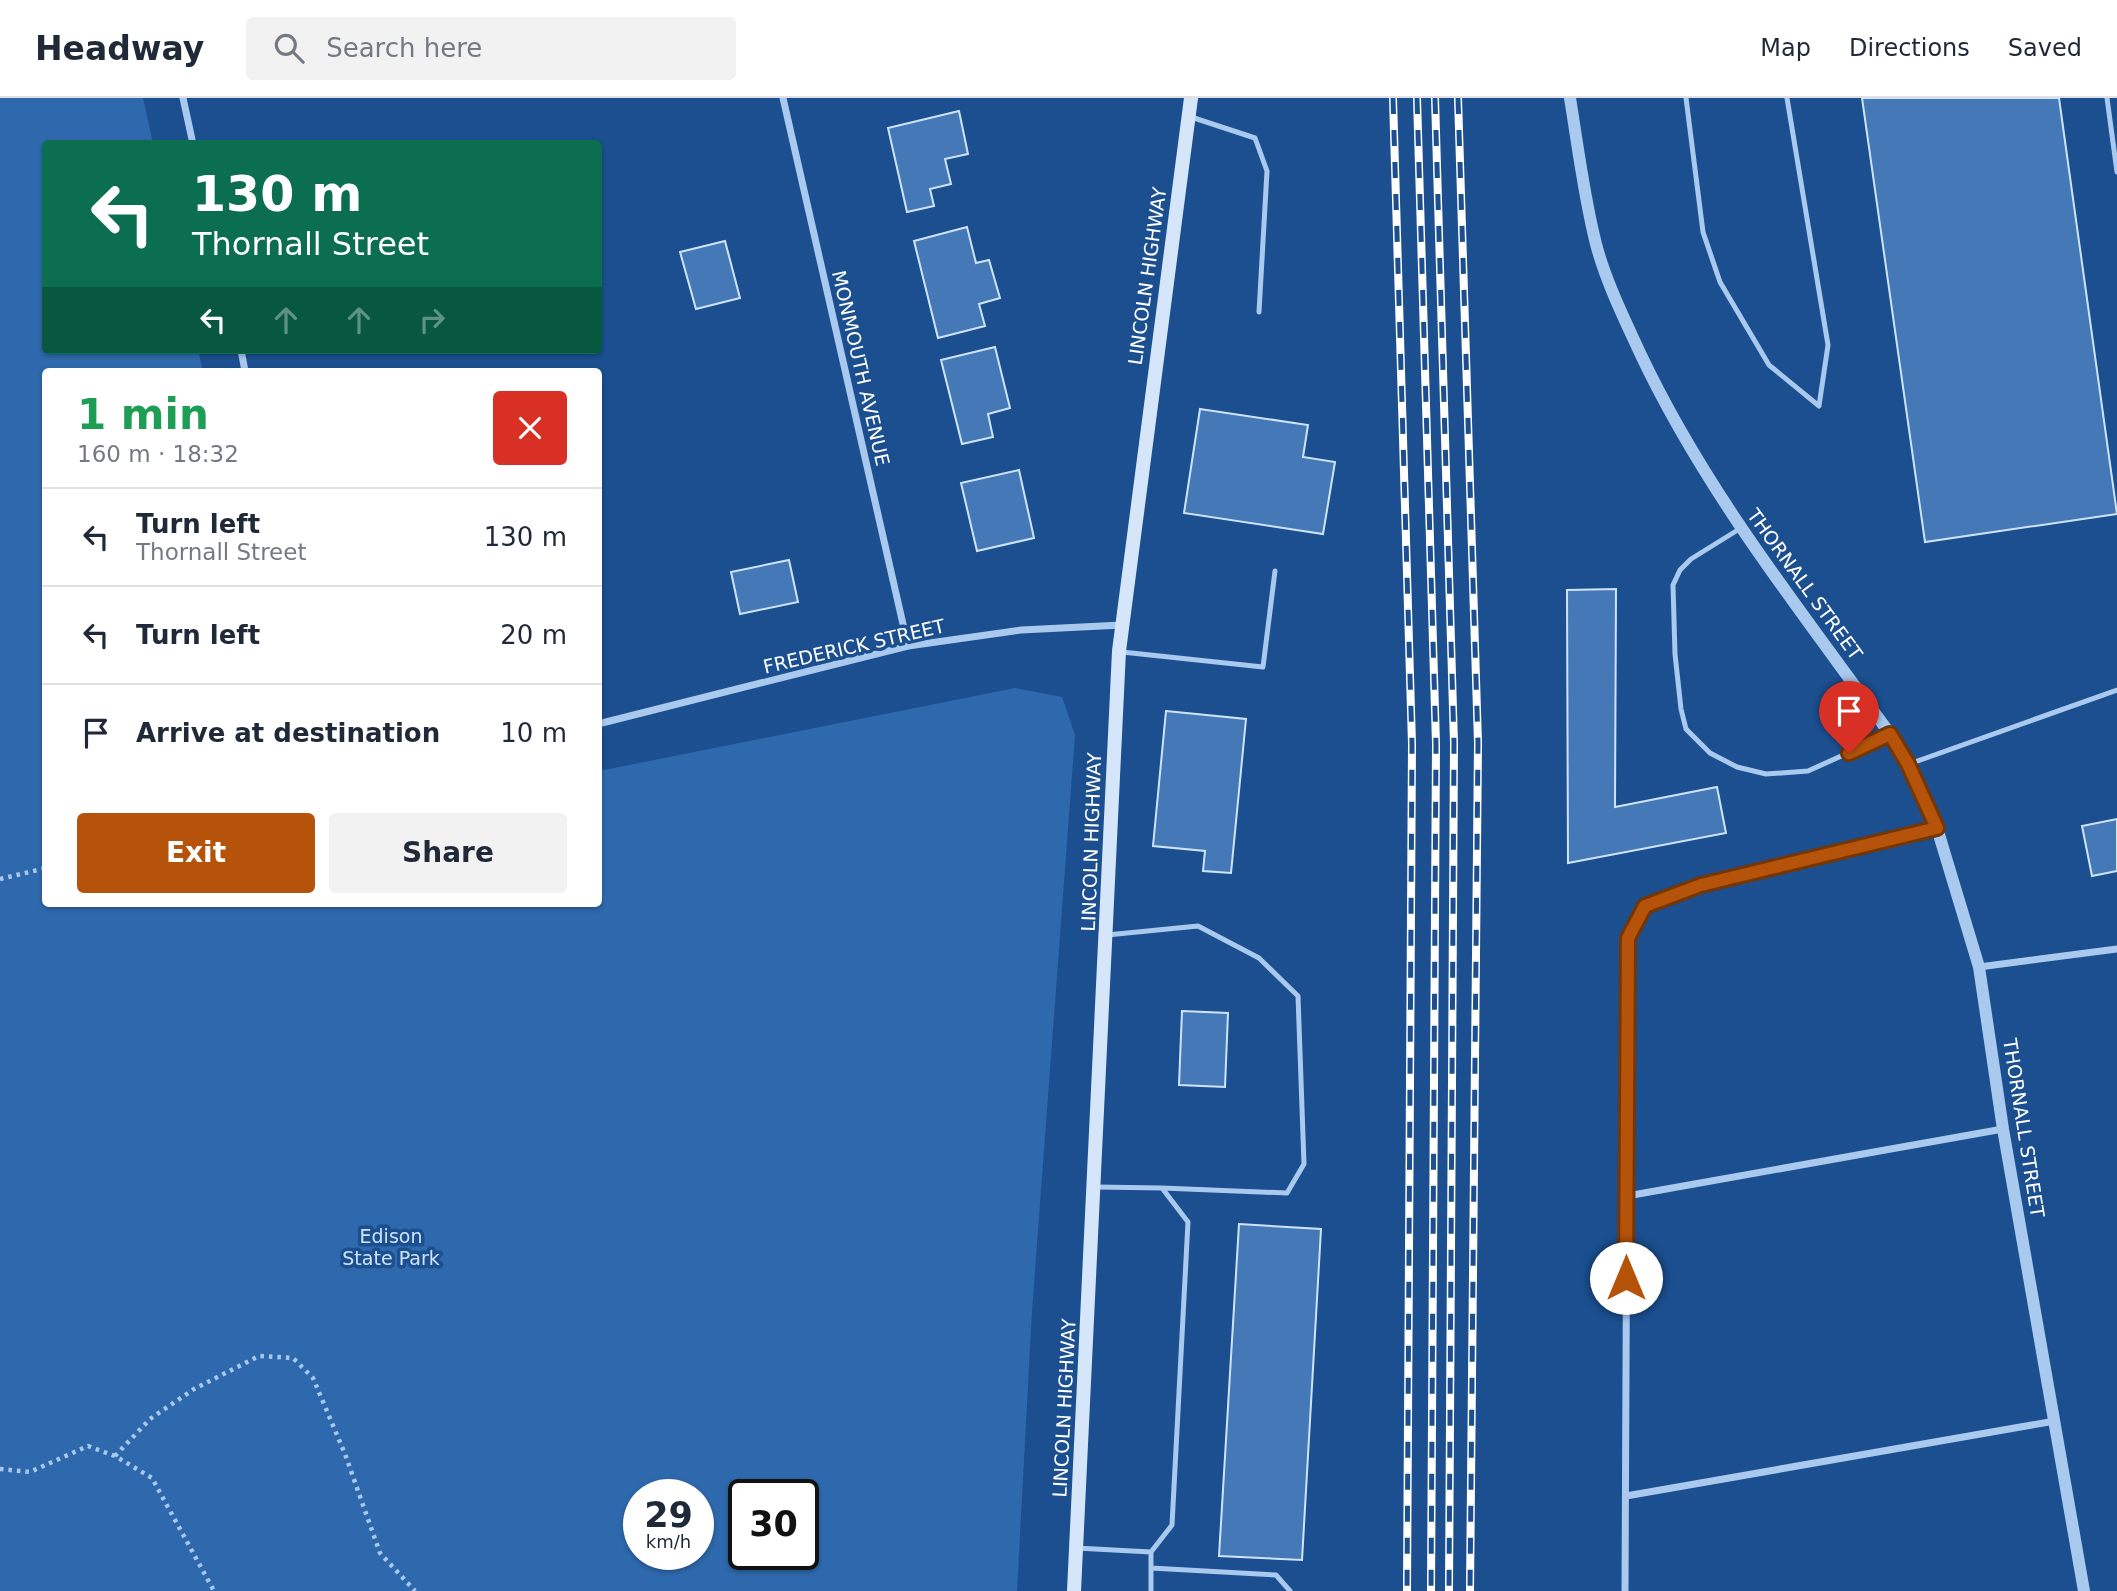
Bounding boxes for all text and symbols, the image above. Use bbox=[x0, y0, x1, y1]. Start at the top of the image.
search box bbox=[246, 17, 736, 80]
text: Headway bbox=[35, 29, 204, 68]
icon: search bbox=[270, 29, 308, 67]
text: Search here bbox=[326, 33, 482, 63]
text: Map bbox=[1760, 34, 1811, 62]
text: Directions bbox=[1849, 34, 1970, 62]
text: Saved bbox=[2008, 34, 2082, 62]
text: 130 m bbox=[192, 166, 362, 223]
icon: left bbox=[77, 168, 168, 259]
street label: LINCOLN HIGHWAY bbox=[1124, 185, 1170, 366]
text: Thornall Street bbox=[192, 225, 429, 263]
street label: MONMOUTH AVENUE bbox=[828, 268, 894, 468]
icon: left bbox=[194, 301, 232, 339]
icon: ahead bbox=[267, 301, 305, 339]
icon: ahead bbox=[340, 301, 378, 339]
icon: right bbox=[413, 301, 451, 339]
text: 1 min bbox=[77, 390, 209, 439]
button: close bbox=[493, 391, 567, 465]
text: 160 m · 18:32 bbox=[77, 441, 239, 467]
street label: THORNALL STREET bbox=[1742, 504, 1867, 664]
text: Turn left bbox=[136, 509, 260, 539]
icon: left bbox=[77, 518, 115, 556]
text: 130 m bbox=[484, 522, 567, 552]
text: Thornall Street bbox=[136, 539, 306, 565]
street label: FREDERICK STREET bbox=[761, 614, 947, 678]
icon: left bbox=[77, 616, 115, 654]
text: Turn left bbox=[136, 620, 260, 650]
text: 20 m bbox=[500, 620, 567, 650]
pin bbox=[1819, 681, 1879, 753]
icon: arrive bbox=[1830, 692, 1868, 730]
icon: arrive bbox=[77, 714, 115, 752]
text: Arrive at destination bbox=[136, 718, 440, 748]
text: 10 m bbox=[500, 718, 567, 748]
street label: LINCOLN HIGHWAY bbox=[1077, 752, 1105, 932]
button: Exit bbox=[77, 813, 315, 893]
button: Share bbox=[329, 813, 567, 893]
street label: THORNALL STREET bbox=[1999, 1036, 2049, 1219]
park label: Edison State Park bbox=[342, 1225, 440, 1269]
position arrow bbox=[1589, 1241, 1663, 1315]
street label: LINCOLN HIGHWAY bbox=[1048, 1318, 1080, 1498]
speed limit sign: 30 bbox=[728, 1479, 819, 1570]
text: 29 bbox=[644, 1495, 693, 1535]
text: km/h bbox=[646, 1531, 691, 1552]

